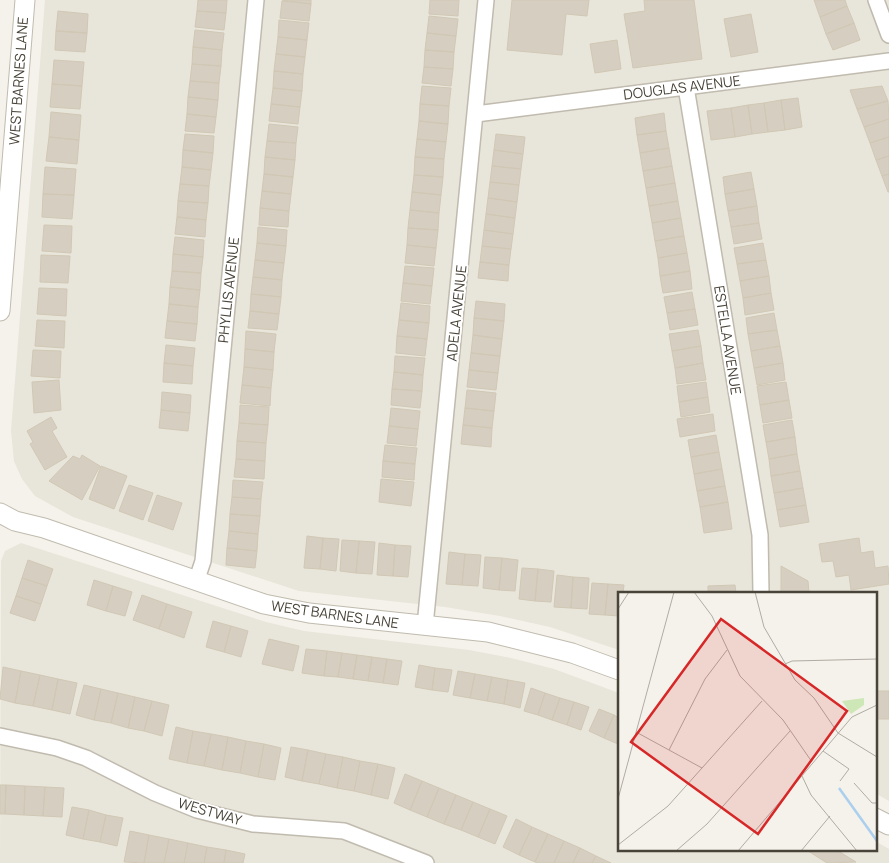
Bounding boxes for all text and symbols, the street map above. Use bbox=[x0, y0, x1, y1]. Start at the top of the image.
street label: WEST BARNES LANE bbox=[4, 16, 32, 146]
street label: DOUGLAS AVENUE bbox=[622, 70, 742, 104]
street label: PHYLLIS AVENUE bbox=[213, 236, 243, 344]
street label: ADELA AVENUE bbox=[441, 264, 471, 362]
street label: ESTELLA AVENUE bbox=[710, 284, 746, 396]
inset map bbox=[618, 592, 876, 850]
street label: WEST BARNES LANE bbox=[270, 596, 400, 632]
street label: WESTWAY bbox=[176, 793, 244, 829]

